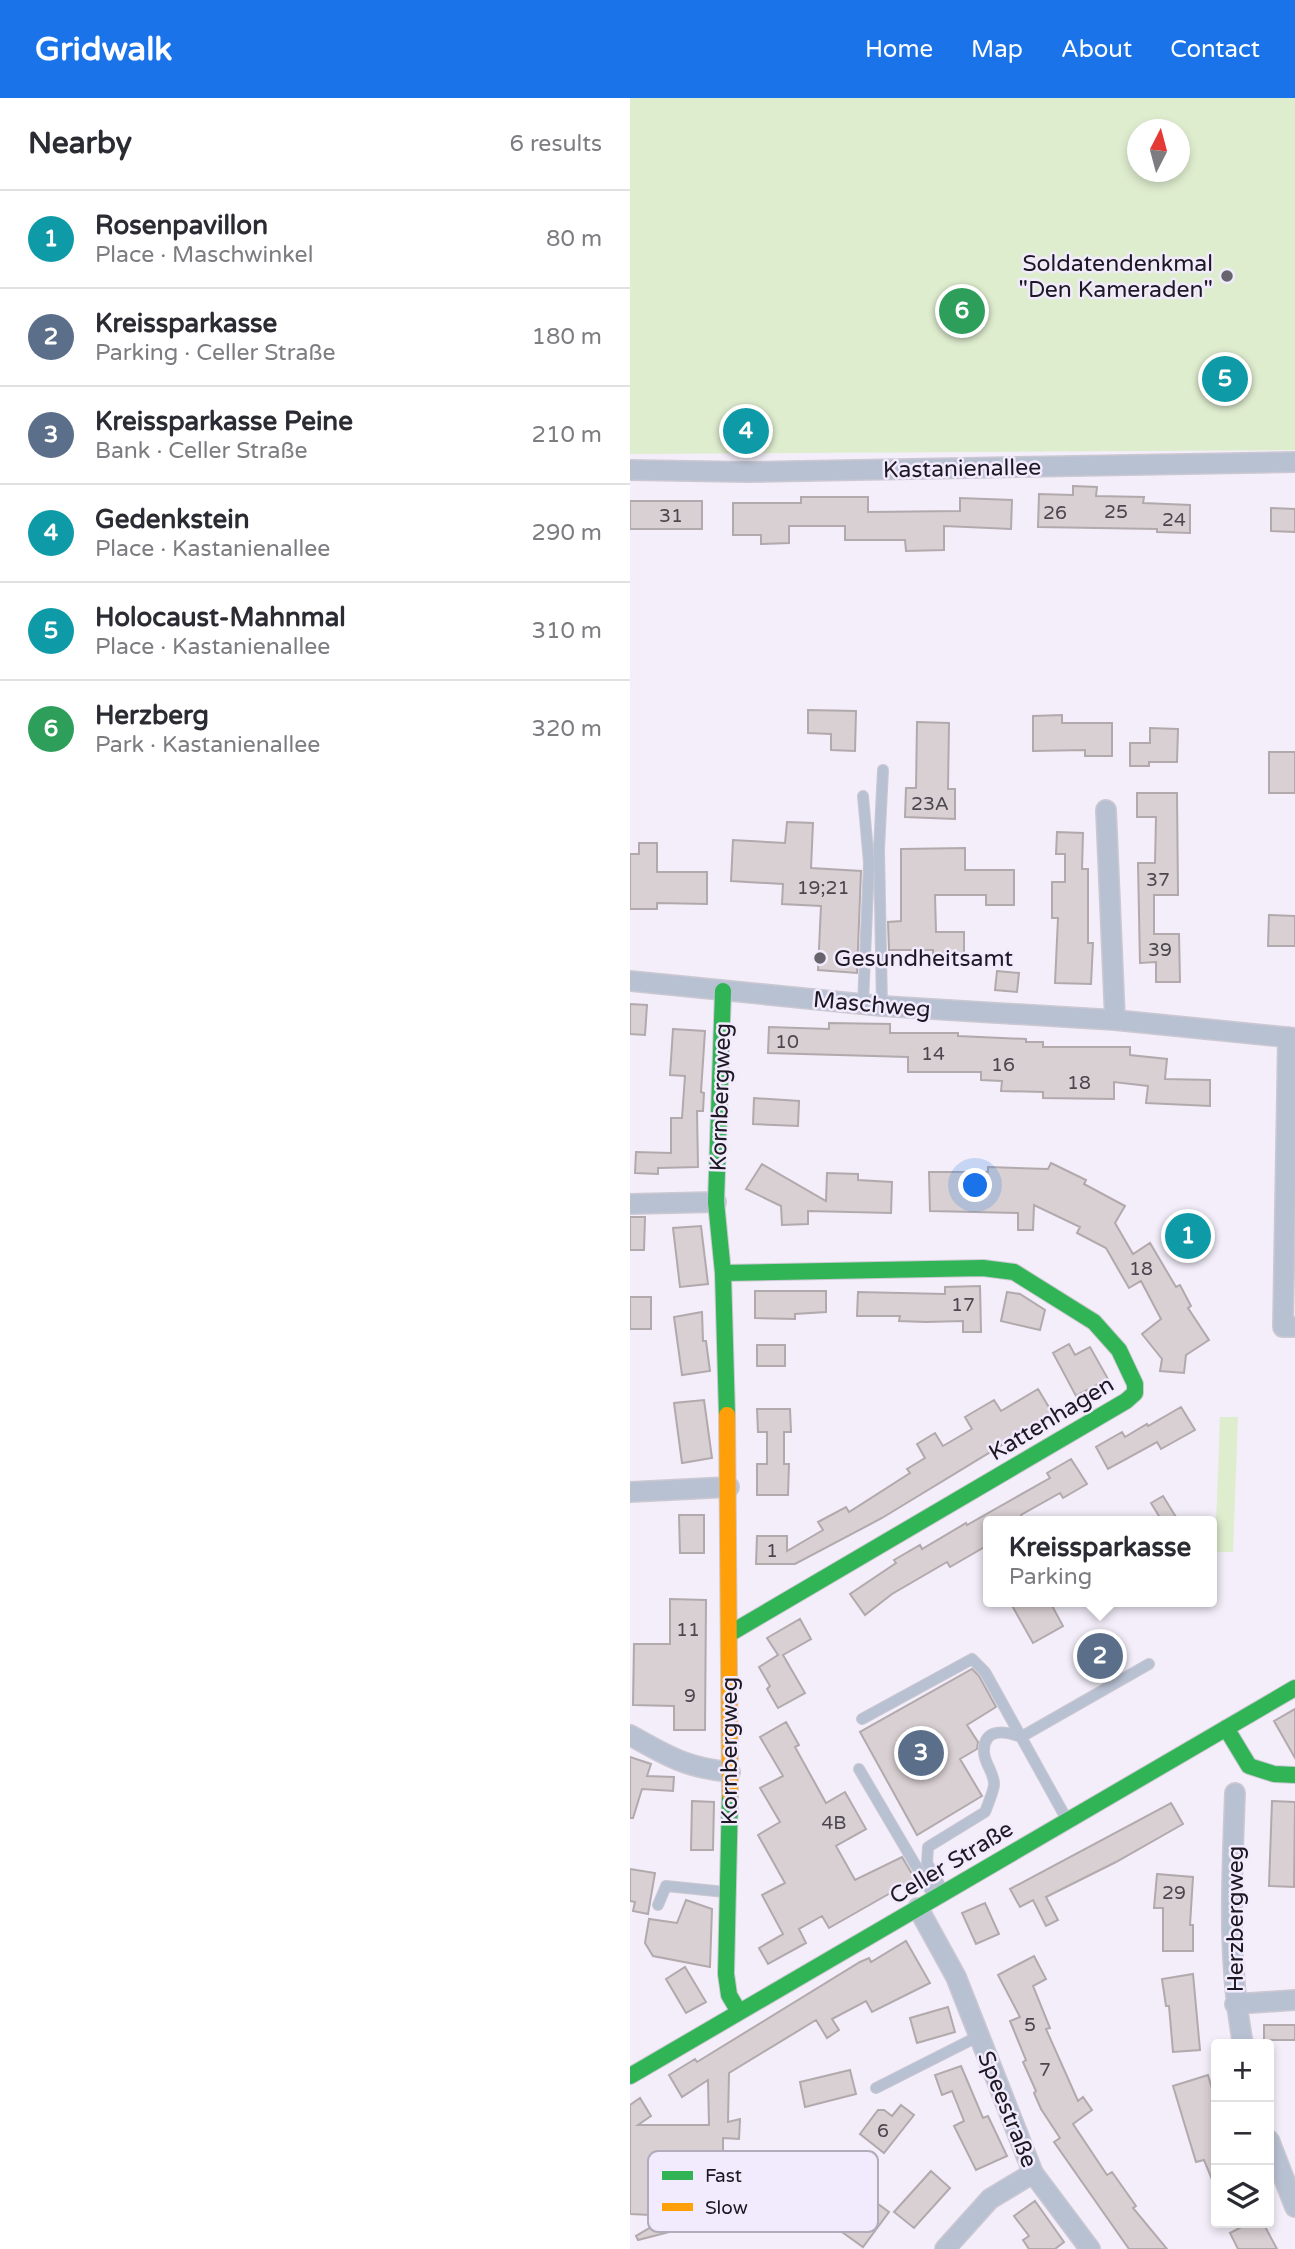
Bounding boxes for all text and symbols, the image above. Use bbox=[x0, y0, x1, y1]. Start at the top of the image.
text: Gridwalk bbox=[35, 30, 172, 69]
text: Home bbox=[865, 35, 933, 64]
text: Map bbox=[971, 35, 1023, 64]
text: About bbox=[1061, 35, 1132, 64]
text: Contact bbox=[1170, 35, 1260, 64]
north arrow bbox=[1127, 119, 1190, 182]
text: Nearby bbox=[28, 125, 132, 162]
text: 6 results bbox=[509, 130, 602, 158]
text: Rosenpavillon bbox=[95, 210, 268, 241]
text: 1 bbox=[44, 225, 58, 253]
text: 80 m bbox=[546, 225, 602, 253]
text: Place · Maschwinkel bbox=[95, 241, 313, 269]
place label: Soldatendenkmal "Den Kameraden" bbox=[1019, 250, 1213, 304]
marker: Soldatendenkmal "Den Kameraden" bbox=[1219, 268, 1235, 284]
pin: 6 bbox=[939, 285, 985, 337]
text: Kreissparkasse bbox=[95, 308, 277, 339]
text: 2 bbox=[44, 323, 58, 351]
text: 180 m bbox=[532, 323, 602, 351]
text: Parking · Celler Straße bbox=[95, 339, 335, 367]
pin: 5 bbox=[1202, 353, 1248, 405]
pin: 4 bbox=[723, 405, 769, 457]
text: Kreissparkasse Peine bbox=[95, 406, 353, 437]
text: 3 bbox=[44, 421, 58, 449]
text: 210 m bbox=[532, 421, 602, 449]
text: Bank · Celler Straße bbox=[95, 437, 307, 465]
street label: Kastanienallee bbox=[883, 454, 1041, 484]
house number: 25 bbox=[1104, 501, 1128, 523]
house number: 26 bbox=[1043, 502, 1067, 524]
text: Gedenkstein bbox=[95, 504, 250, 535]
house number: 31 bbox=[659, 505, 683, 527]
house number: 24 bbox=[1162, 509, 1186, 531]
text: 4 bbox=[44, 519, 58, 547]
text: 290 m bbox=[532, 519, 602, 547]
text: Place · Kastanienallee bbox=[95, 535, 330, 563]
text: Holocaust-Mahnmal bbox=[95, 602, 346, 633]
text: 5 bbox=[44, 617, 58, 645]
text: 310 m bbox=[532, 617, 602, 645]
text: Place · Kastanienallee bbox=[95, 633, 330, 661]
text: Herzberg bbox=[95, 700, 209, 731]
text: 6 bbox=[44, 715, 58, 743]
text: 320 m bbox=[532, 715, 602, 743]
text: Park · Kastanienallee bbox=[95, 731, 320, 759]
house number: 23A bbox=[911, 793, 949, 815]
house number: 37 bbox=[1146, 869, 1170, 891]
house number: 19;21 bbox=[797, 877, 849, 899]
house number: 39 bbox=[1148, 939, 1172, 961]
place label: Gesundheitsamt bbox=[834, 945, 1013, 973]
marker: Gesundheitsamt bbox=[812, 950, 828, 966]
street label: Maschweg bbox=[812, 986, 932, 1024]
street label: Kornbergweg bbox=[704, 1022, 738, 1172]
house number: 10 bbox=[775, 1031, 799, 1053]
house number: 14 bbox=[921, 1043, 945, 1065]
house number: 16 bbox=[991, 1054, 1015, 1076]
house number: 18 bbox=[1067, 1072, 1091, 1094]
your location bbox=[958, 1168, 992, 1202]
pin: 1 bbox=[1165, 1210, 1211, 1262]
house number: 18 bbox=[1129, 1258, 1153, 1280]
house number: 17 bbox=[951, 1294, 975, 1316]
street label: Kattenhagen bbox=[984, 1371, 1119, 1467]
popup bbox=[983, 1516, 1217, 1607]
text: Kreissparkasse bbox=[1009, 1532, 1191, 1563]
house number: 1 bbox=[766, 1540, 778, 1562]
text: Parking bbox=[1009, 1563, 1092, 1591]
house number: 11 bbox=[676, 1619, 700, 1641]
pin: 2 bbox=[1077, 1630, 1123, 1682]
street label: Kornbergweg bbox=[716, 1677, 744, 1825]
house number: 9 bbox=[684, 1685, 696, 1707]
pin: 3 bbox=[898, 1727, 944, 1779]
house number: 4B bbox=[821, 1812, 847, 1834]
street label: Celler Straße bbox=[885, 1815, 1018, 1911]
street label: Herzbergweg bbox=[1222, 1846, 1250, 1992]
house number: 29 bbox=[1162, 1882, 1186, 1904]
house number: 5 bbox=[1024, 2014, 1036, 2036]
map controls bbox=[1211, 2039, 1274, 2228]
button: + bbox=[1211, 2039, 1274, 2102]
street label: Speestraße bbox=[971, 2047, 1043, 2172]
house number: 7 bbox=[1039, 2059, 1051, 2081]
button: − bbox=[1211, 2102, 1274, 2165]
house number: 6 bbox=[877, 2120, 889, 2142]
legend bbox=[648, 2151, 878, 2232]
text: Fast bbox=[705, 2165, 742, 2187]
button: layers bbox=[1211, 2165, 1274, 2228]
text: Slow bbox=[705, 2197, 748, 2219]

